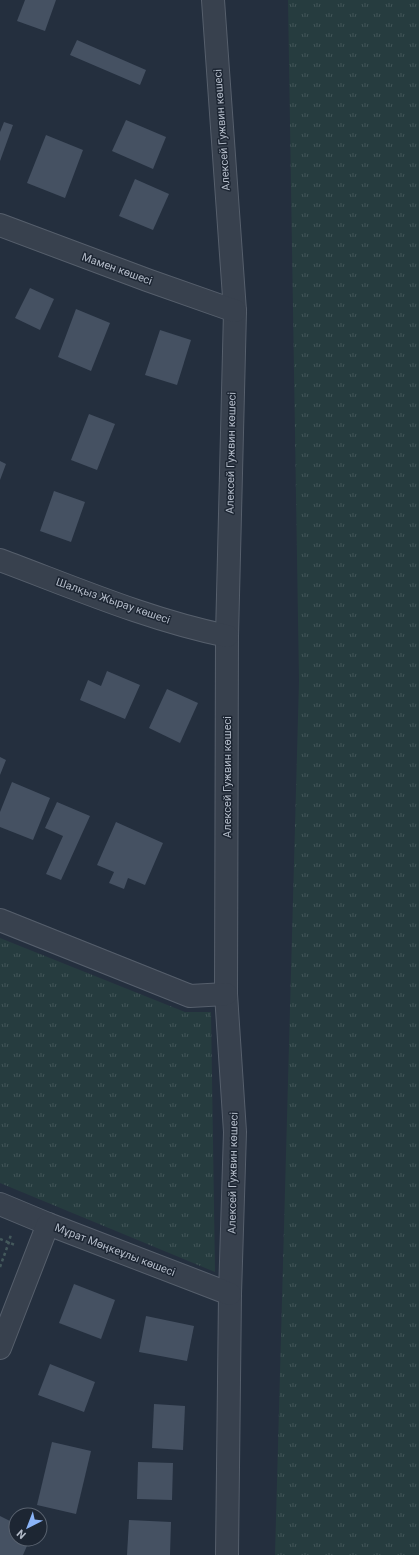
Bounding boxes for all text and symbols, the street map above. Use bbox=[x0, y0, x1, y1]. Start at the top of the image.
street label: Алексей Гужвин көшесі bbox=[211, 69, 233, 191]
street label: Мамен көшесі bbox=[80, 250, 154, 288]
street label: Алексей Гужвин көшесі bbox=[223, 392, 239, 514]
street label: Шалқыз Жырау көшесі bbox=[54, 575, 172, 627]
street label: Алексей Гужвин көшесі bbox=[221, 716, 234, 838]
street label: Алексей Гужвин көшесі bbox=[225, 1112, 241, 1234]
street label: Мұрат Мөңкеұлы көшесі bbox=[53, 1221, 177, 1279]
north arrow bbox=[8, 1507, 48, 1547]
text: N bbox=[14, 1526, 29, 1541]

